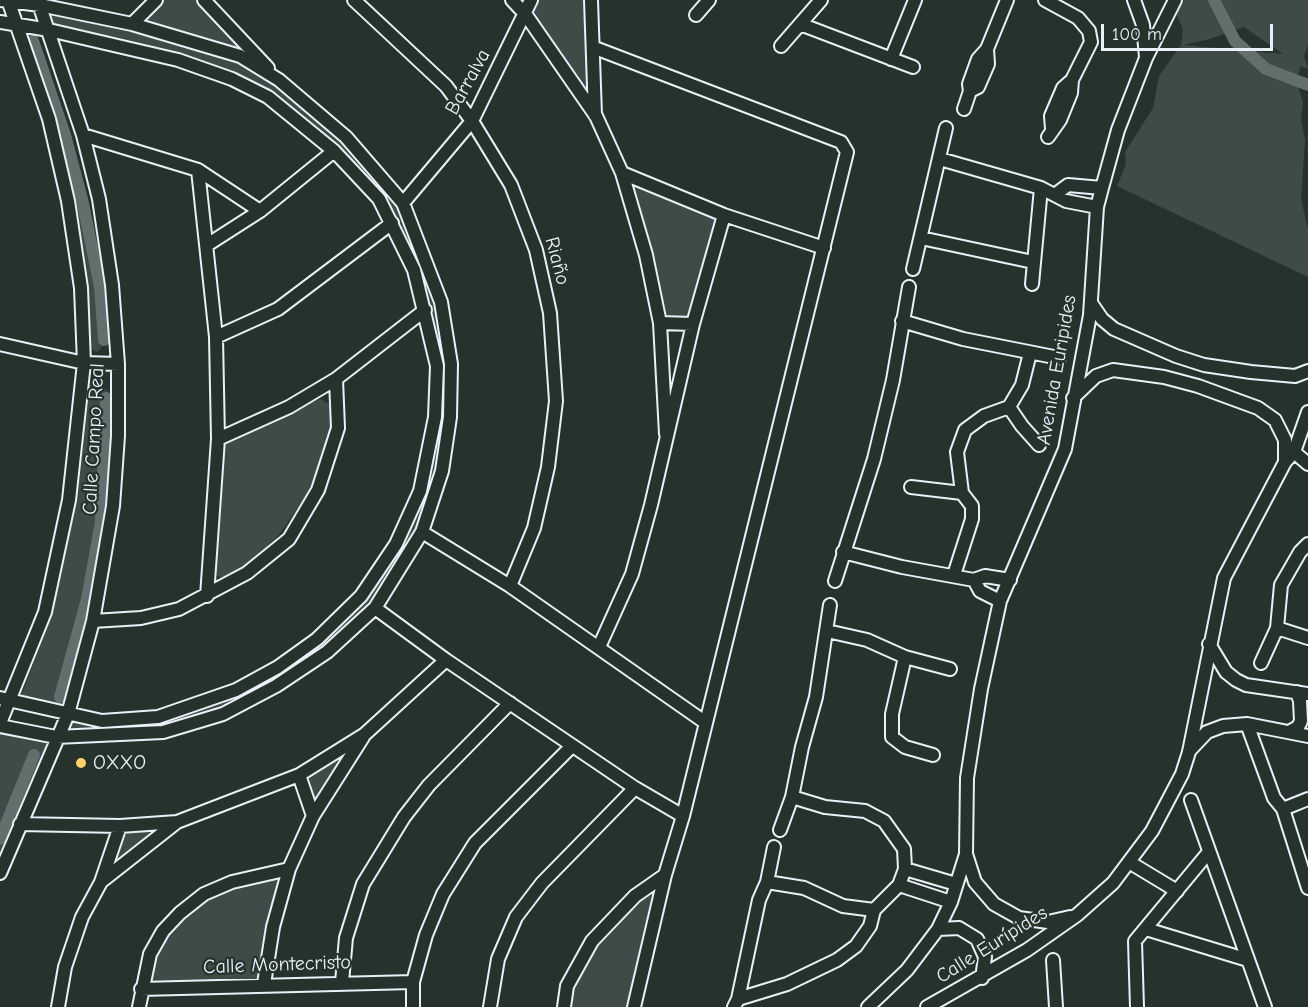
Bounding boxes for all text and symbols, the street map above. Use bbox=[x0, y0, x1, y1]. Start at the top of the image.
scale bar bbox=[1104, 12, 1276, 50]
text: 100 m bbox=[1112, 24, 1162, 45]
street label: Barralva bbox=[440, 45, 496, 119]
street label: Riaño bbox=[539, 235, 575, 287]
street label: Avenida Euripides bbox=[1032, 293, 1082, 447]
street label: Calle Campo Real bbox=[78, 363, 110, 515]
place label: OXXO bbox=[93, 751, 146, 775]
marker: OXXO bbox=[74, 756, 88, 770]
street label: Calle Eurípides bbox=[932, 901, 1052, 989]
street label: Calle Montecristo bbox=[203, 950, 351, 980]

